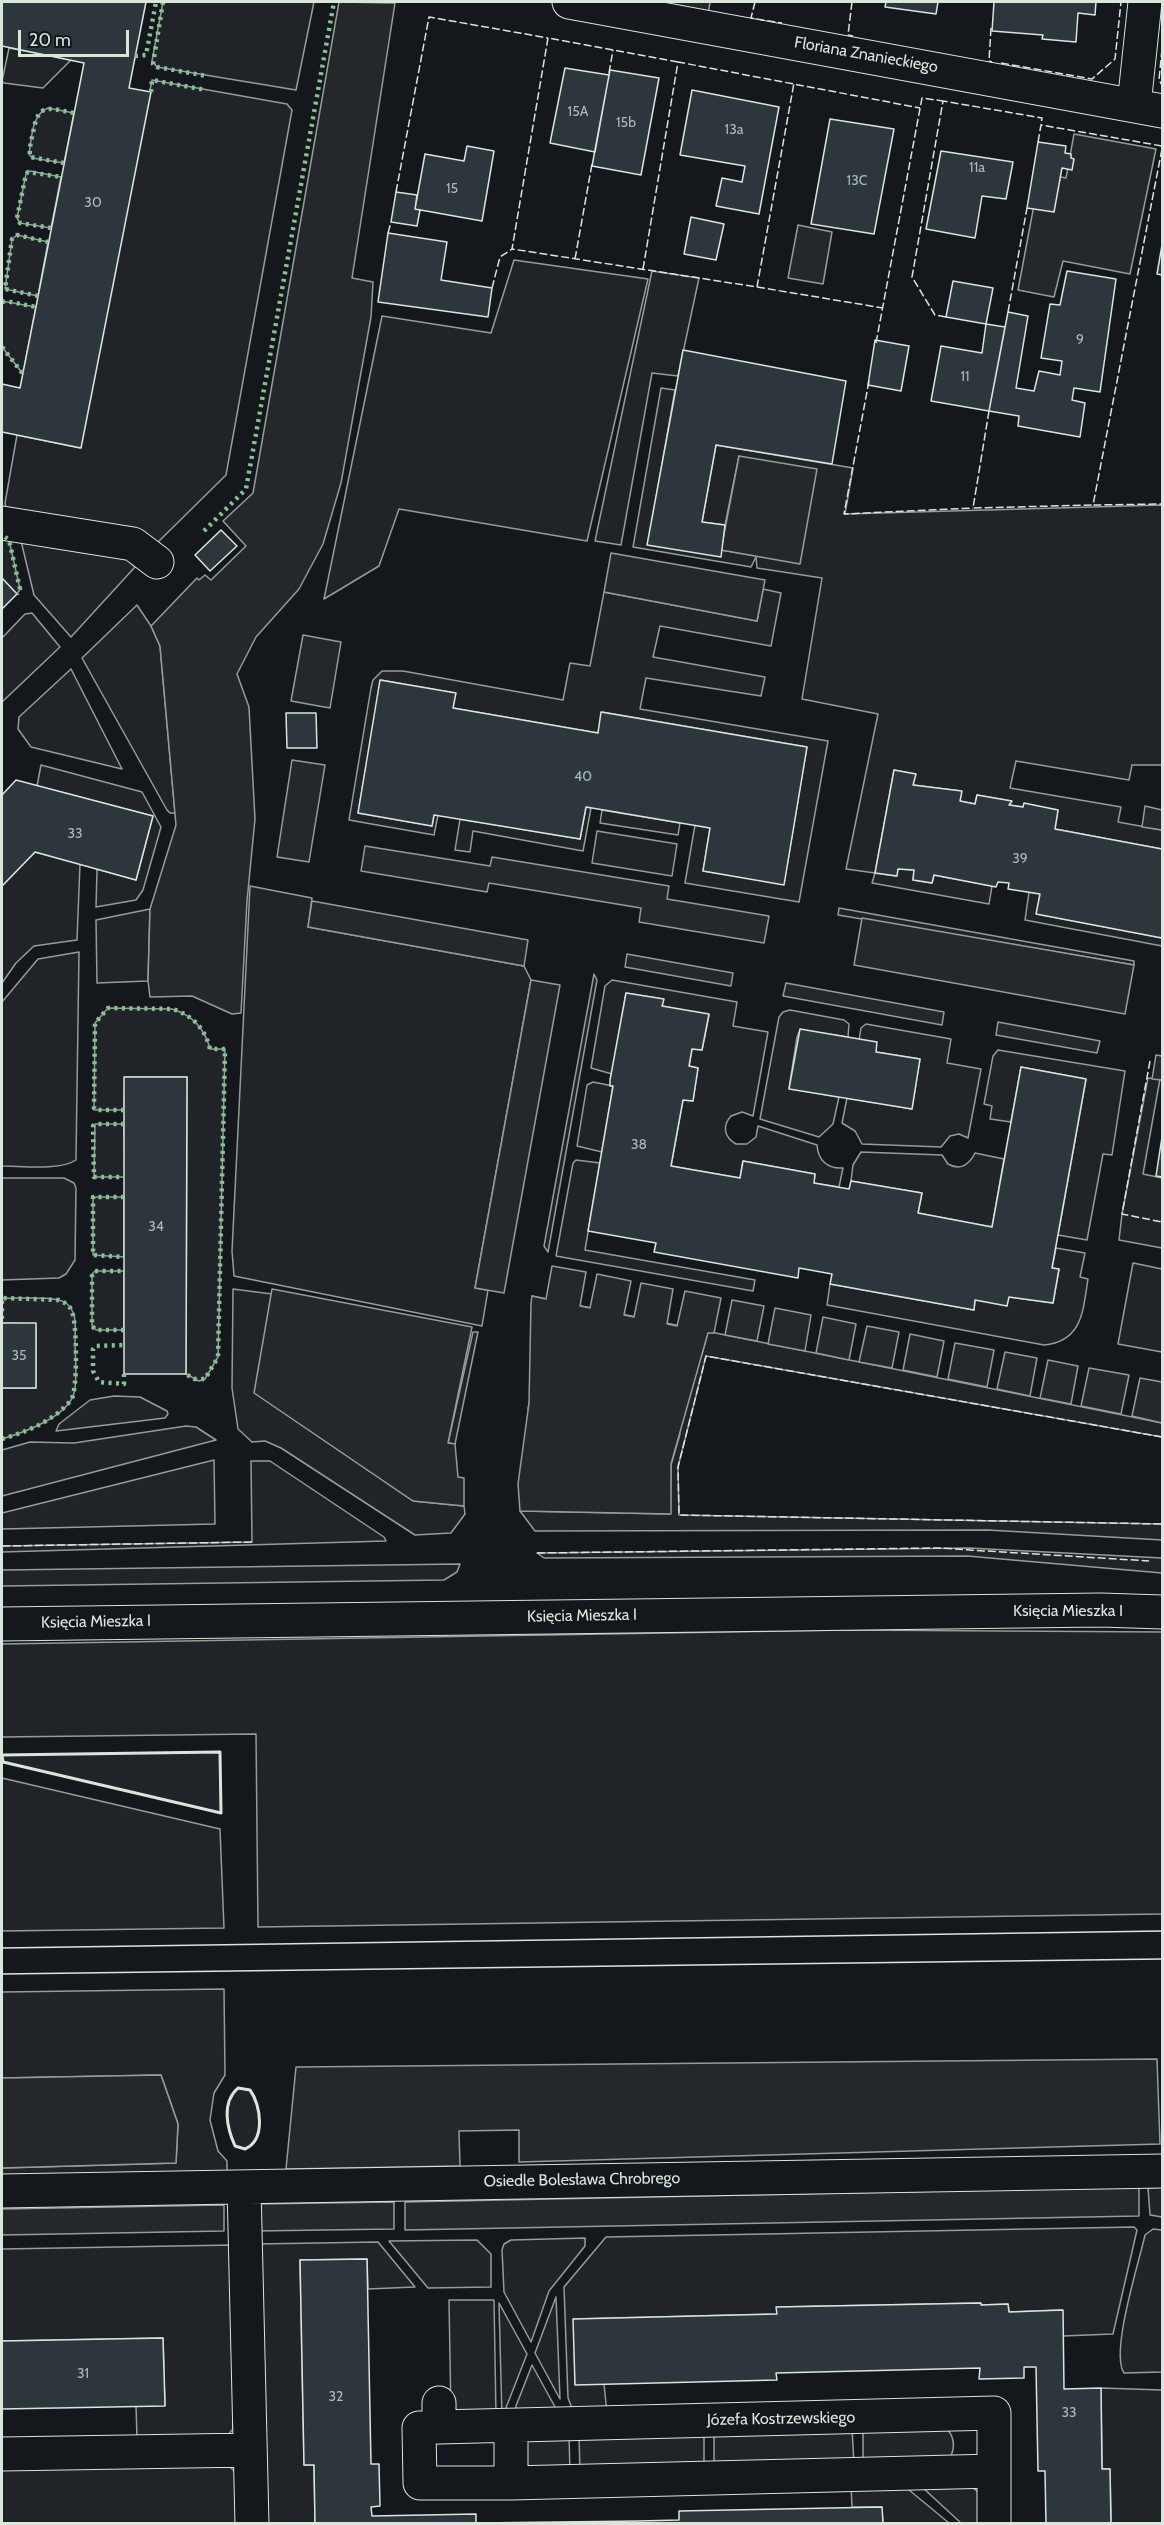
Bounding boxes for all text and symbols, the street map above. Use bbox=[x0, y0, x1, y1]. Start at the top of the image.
scale bar bbox=[21, 18, 132, 56]
text: 20 m bbox=[29, 29, 71, 51]
street label: Floriana Znanieckiego bbox=[793, 33, 939, 77]
house number: 15A bbox=[568, 104, 588, 120]
house number: 15b bbox=[616, 115, 636, 131]
house number: 13a bbox=[725, 122, 743, 138]
house number: 11a bbox=[969, 160, 985, 176]
house number: 13C bbox=[847, 173, 867, 189]
house number: 15 bbox=[446, 181, 458, 197]
house number: 30 bbox=[84, 195, 102, 211]
house number: 9 bbox=[1076, 332, 1084, 348]
house number: 11 bbox=[960, 369, 970, 385]
house number: 40 bbox=[574, 769, 592, 785]
house number: 33 bbox=[67, 826, 83, 842]
house number: 39 bbox=[1012, 851, 1028, 867]
house number: 38 bbox=[631, 1137, 647, 1153]
house number: 34 bbox=[148, 1219, 164, 1235]
house number: 35 bbox=[11, 1348, 27, 1364]
street label: Księcia Mieszka I bbox=[1013, 1601, 1123, 1621]
street label: Księcia Mieszka I bbox=[527, 1605, 637, 1627]
street label: Księcia Mieszka I bbox=[41, 1611, 151, 1633]
street label: Osiedle Bolesława Chrobrego bbox=[484, 2169, 680, 2191]
house number: 31 bbox=[77, 2366, 89, 2382]
house number: 32 bbox=[329, 2389, 343, 2405]
house number: 33 bbox=[1061, 2405, 1077, 2421]
street label: Józefa Kostrzewskiego bbox=[707, 2408, 855, 2430]

